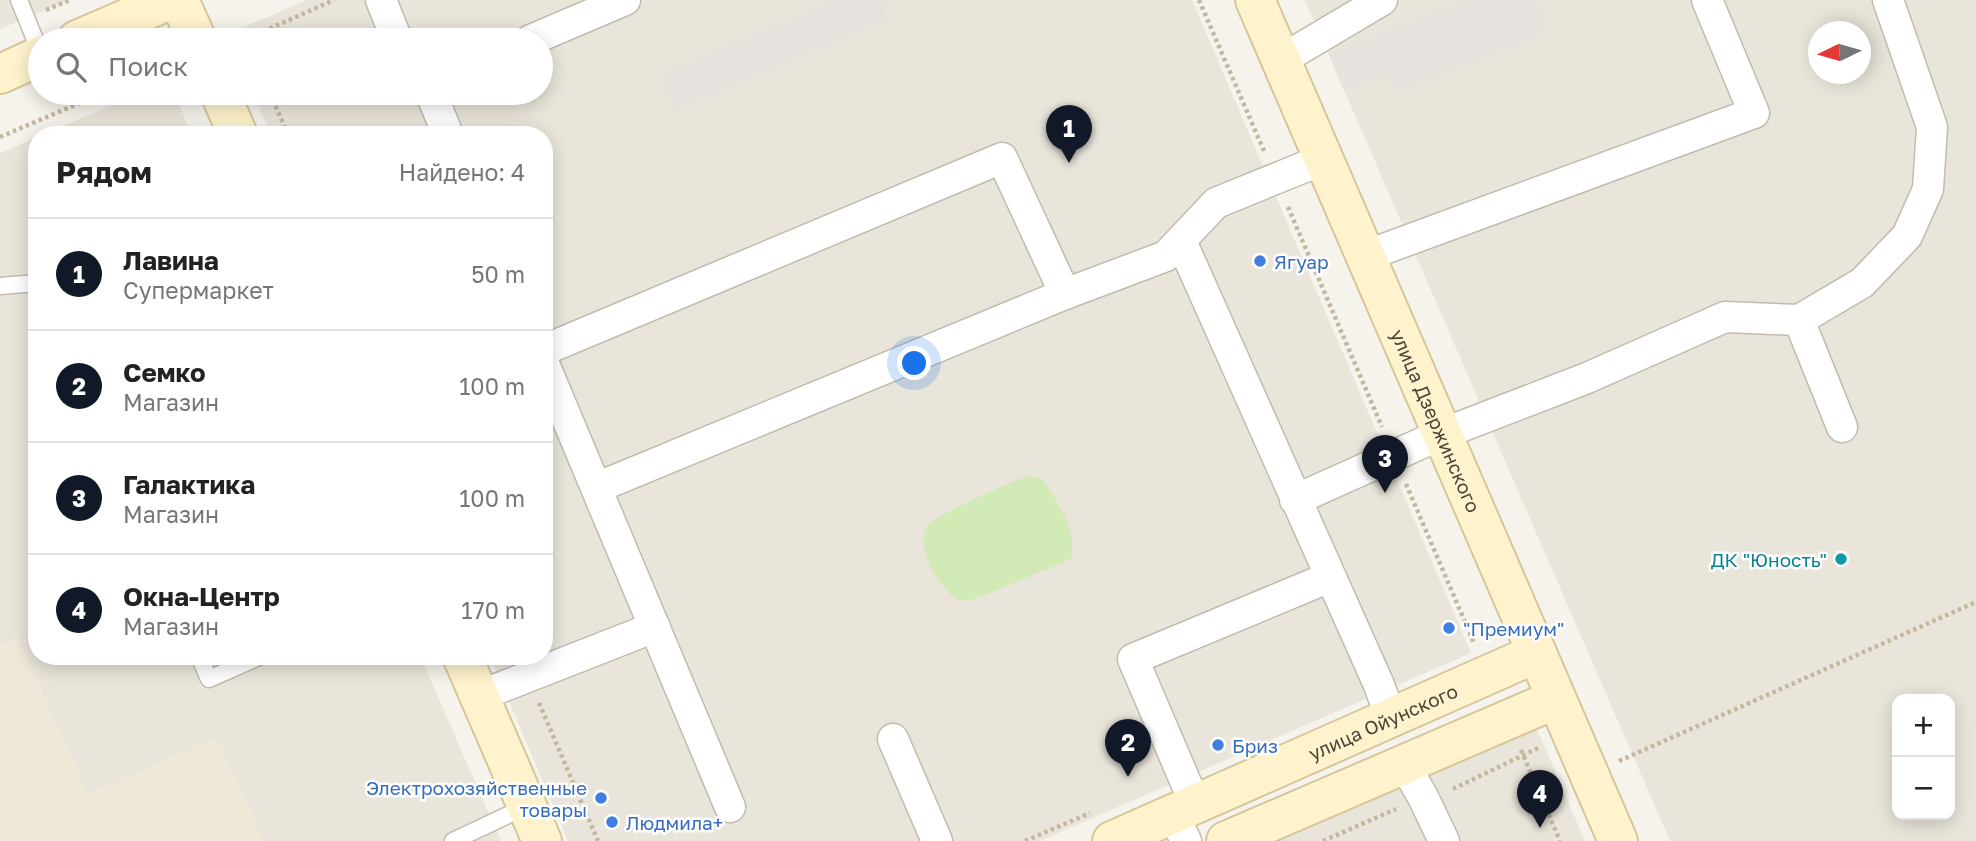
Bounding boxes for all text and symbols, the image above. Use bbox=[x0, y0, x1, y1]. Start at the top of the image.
north arrow bbox=[1808, 21, 1871, 84]
search box bbox=[28, 28, 553, 105]
icon: search bbox=[52, 48, 90, 86]
text: Поиск bbox=[108, 51, 188, 82]
pin: 1 bbox=[1046, 105, 1092, 163]
text: Рядом bbox=[56, 154, 152, 190]
text: Найдено: 4 bbox=[399, 158, 525, 186]
text: Лавина bbox=[123, 245, 219, 276]
place label: Ягуар bbox=[1274, 250, 1329, 273]
marker: Ягуар bbox=[1252, 253, 1268, 269]
text: 1 bbox=[73, 260, 85, 288]
text: 50 m bbox=[471, 260, 525, 288]
text: Супермаркет bbox=[123, 276, 274, 304]
street label: улица Дзержинского bbox=[1387, 325, 1486, 516]
your location bbox=[897, 346, 931, 380]
text: Семко bbox=[123, 357, 206, 388]
text: 2 bbox=[72, 372, 86, 400]
text: 100 m bbox=[459, 372, 525, 400]
text: Магазин bbox=[123, 388, 219, 416]
pin: 3 bbox=[1362, 435, 1408, 493]
text: Галактика bbox=[123, 469, 255, 500]
text: 3 bbox=[72, 484, 86, 512]
text: 100 m bbox=[459, 484, 525, 512]
text: Магазин bbox=[123, 500, 219, 528]
place label: ДК "Юность" bbox=[1711, 548, 1827, 571]
marker: ДК "Юность" bbox=[1833, 551, 1849, 567]
text: Окна-Центр bbox=[123, 581, 280, 612]
text: 4 bbox=[72, 596, 86, 624]
text: 170 m bbox=[461, 596, 525, 624]
text: Магазин bbox=[123, 612, 219, 640]
place label: "Премиум" bbox=[1463, 617, 1564, 640]
marker: "Премиум" bbox=[1441, 620, 1457, 636]
street label: улица Ойунского bbox=[1305, 678, 1461, 764]
map controls bbox=[1892, 694, 1955, 820]
button: + bbox=[1892, 694, 1955, 757]
pin: 2 bbox=[1105, 719, 1151, 777]
place label: Бриз bbox=[1232, 734, 1278, 757]
marker: Бриз bbox=[1210, 737, 1226, 753]
button: − bbox=[1892, 757, 1955, 820]
pin: 4 bbox=[1517, 770, 1563, 828]
place label: Электрохозяйственные товары bbox=[366, 776, 587, 821]
marker: Электрохозяйственные товары bbox=[593, 790, 609, 806]
place label: Людмила+ bbox=[626, 811, 723, 834]
marker: Людмила+ bbox=[604, 814, 620, 830]

